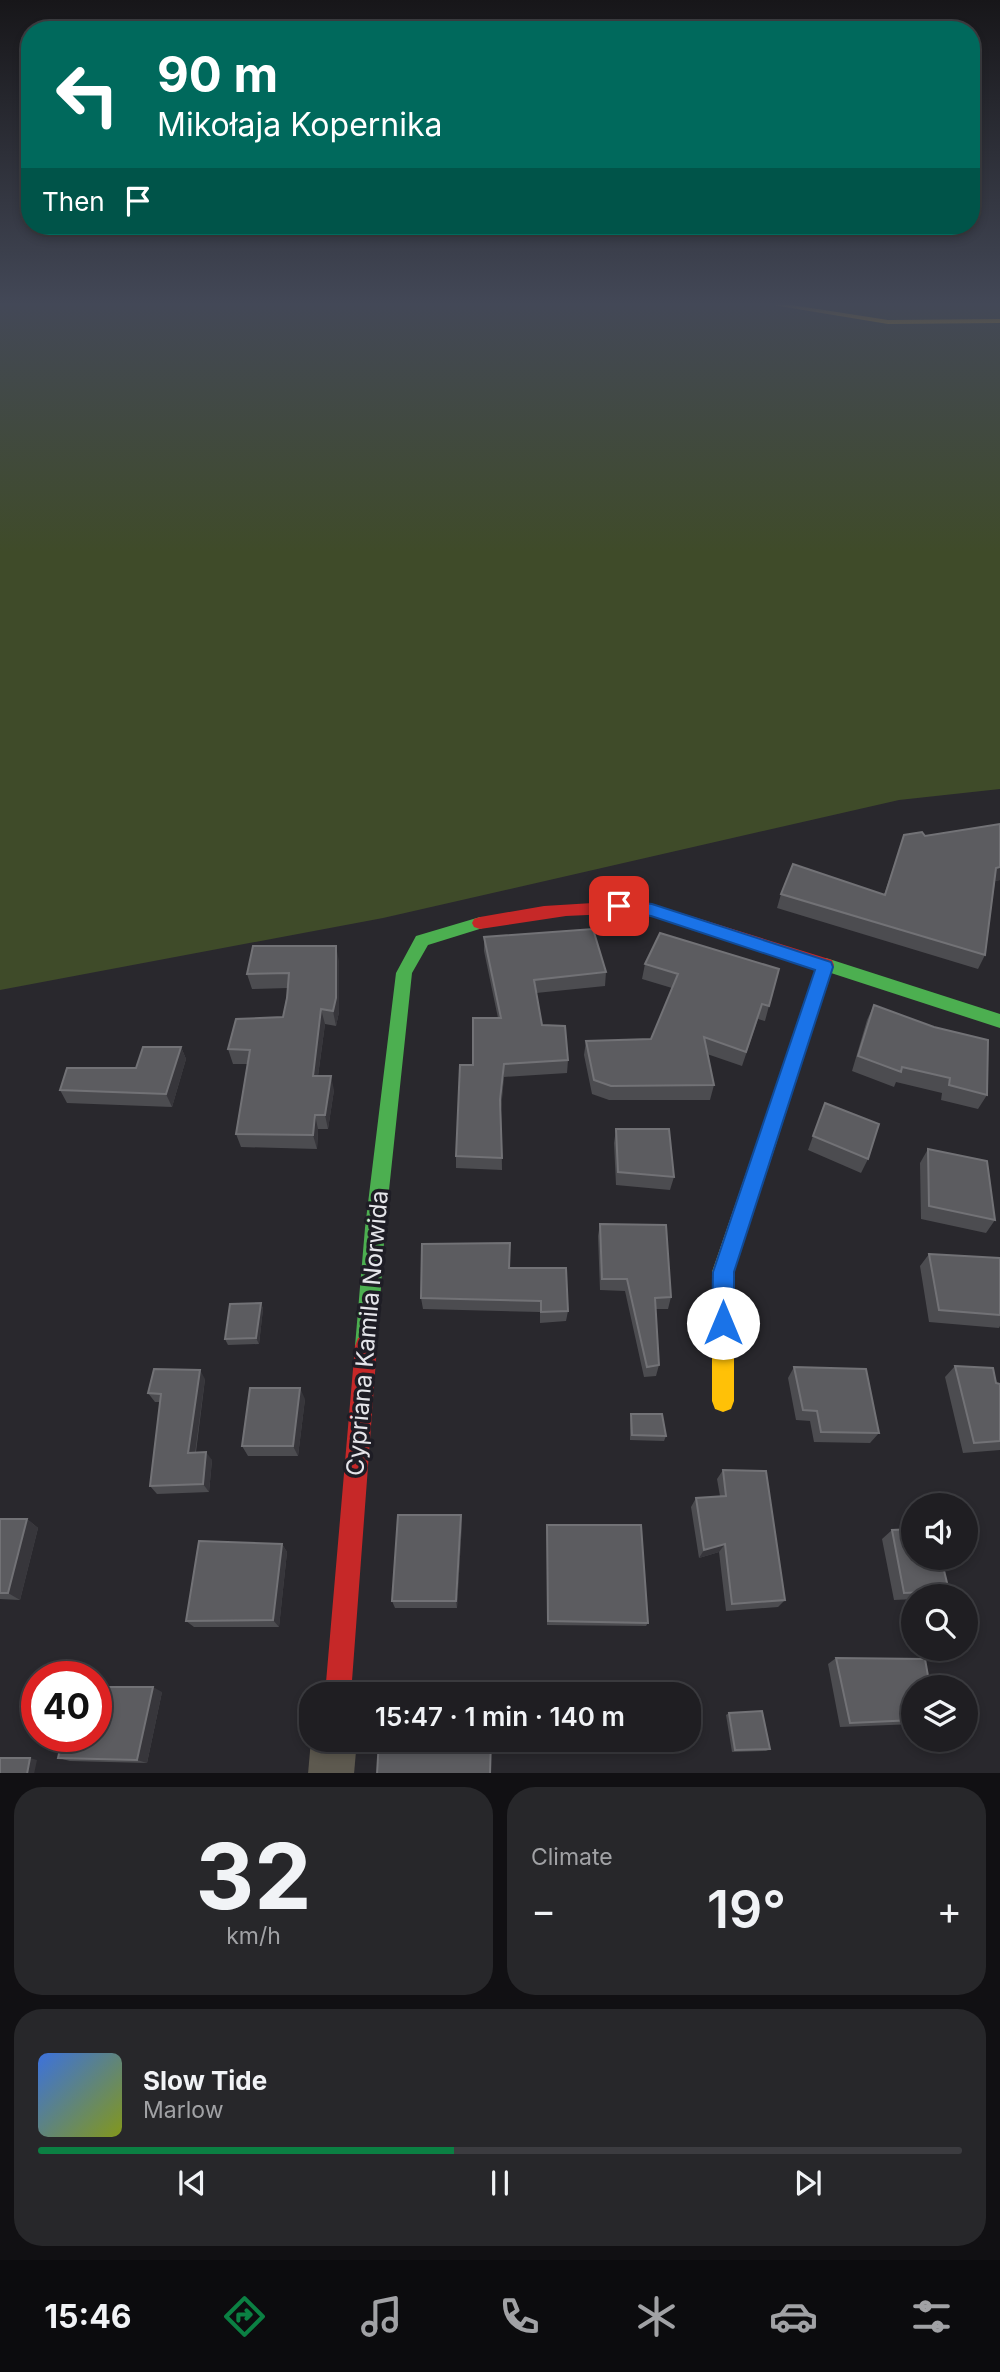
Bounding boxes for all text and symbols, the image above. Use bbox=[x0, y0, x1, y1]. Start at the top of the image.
text: 90 m bbox=[157, 45, 278, 104]
icon: left bbox=[42, 49, 133, 140]
text: Mikołaja Kopernika bbox=[157, 105, 443, 144]
icon: arrive bbox=[119, 182, 157, 220]
text: Then bbox=[42, 186, 105, 217]
pin bbox=[589, 876, 649, 936]
icon: arrive bbox=[600, 887, 638, 925]
street label: Cypriana Kamila Norwida bbox=[340, 1189, 394, 1477]
position arrow bbox=[686, 1286, 760, 1360]
map controls bbox=[901, 1493, 978, 1752]
button: sound bbox=[901, 1493, 978, 1570]
button: search bbox=[901, 1584, 978, 1661]
speed limit sign: 40 bbox=[21, 1661, 112, 1752]
button: layers bbox=[901, 1675, 978, 1752]
text: 15:47 · 1 min · 140 m bbox=[375, 1701, 625, 1732]
text: 32 bbox=[195, 1821, 312, 1931]
text: Climate bbox=[531, 1843, 613, 1871]
text: 19° bbox=[707, 1878, 786, 1941]
text: − bbox=[531, 1887, 556, 1933]
text: + bbox=[937, 1887, 962, 1933]
text: km/h bbox=[226, 1922, 281, 1950]
text: Slow Tide bbox=[143, 2065, 267, 2096]
text: Marlow bbox=[143, 2096, 223, 2124]
icon: previous bbox=[173, 2164, 211, 2202]
icon: pause bbox=[481, 2164, 519, 2202]
icon: next bbox=[789, 2164, 827, 2202]
icon: directions bbox=[220, 2292, 269, 2341]
icon: music bbox=[357, 2292, 406, 2341]
icon: phone bbox=[495, 2292, 544, 2341]
icon: climate bbox=[632, 2292, 681, 2341]
icon: car bbox=[769, 2292, 818, 2341]
icon: filters bbox=[907, 2292, 956, 2341]
text: 15:46 bbox=[44, 2297, 132, 2336]

